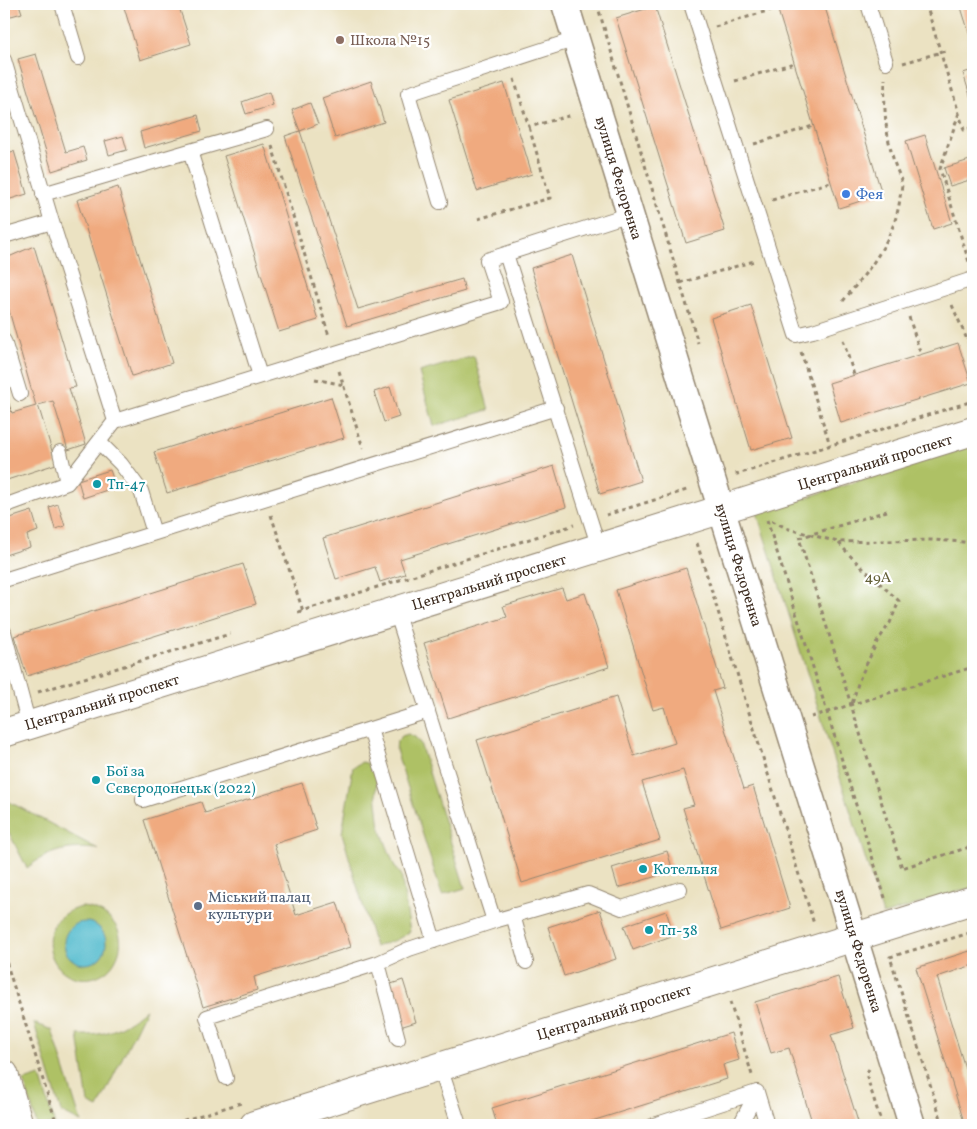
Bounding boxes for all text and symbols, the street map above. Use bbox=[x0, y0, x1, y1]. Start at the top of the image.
place label: Школа №15 bbox=[350, 31, 430, 52]
marker: Школа №15 bbox=[334, 34, 346, 46]
street label: вулиця Федоренка bbox=[589, 114, 646, 243]
place label: Фея bbox=[856, 185, 883, 206]
marker: Фея bbox=[840, 188, 852, 200]
street label: Центральний проспект bbox=[795, 430, 956, 497]
place label: Тп-47 bbox=[107, 475, 146, 496]
marker: Тп-47 bbox=[91, 478, 103, 490]
street label: вулиця Федоренка bbox=[709, 501, 766, 630]
street label: Центральний проспект bbox=[409, 550, 570, 617]
park label: 49А bbox=[865, 568, 892, 589]
street label: Центральний проспект bbox=[22, 670, 183, 737]
place label: Бої за Сєвєродонецьк (2022) bbox=[106, 762, 256, 800]
marker: Бої за Сєвєродонецьк (2022) bbox=[90, 774, 102, 786]
place label: Котельня bbox=[653, 860, 718, 881]
marker: Котельня bbox=[637, 863, 649, 875]
street label: вулиця Федоренка bbox=[829, 887, 886, 1016]
place label: Міський палац культури bbox=[208, 888, 312, 926]
marker: Міський палац культури bbox=[192, 900, 204, 912]
place label: Тп-38 bbox=[659, 921, 698, 942]
marker: Тп-38 bbox=[643, 924, 655, 936]
street label: Центральний проспект bbox=[534, 980, 695, 1047]

